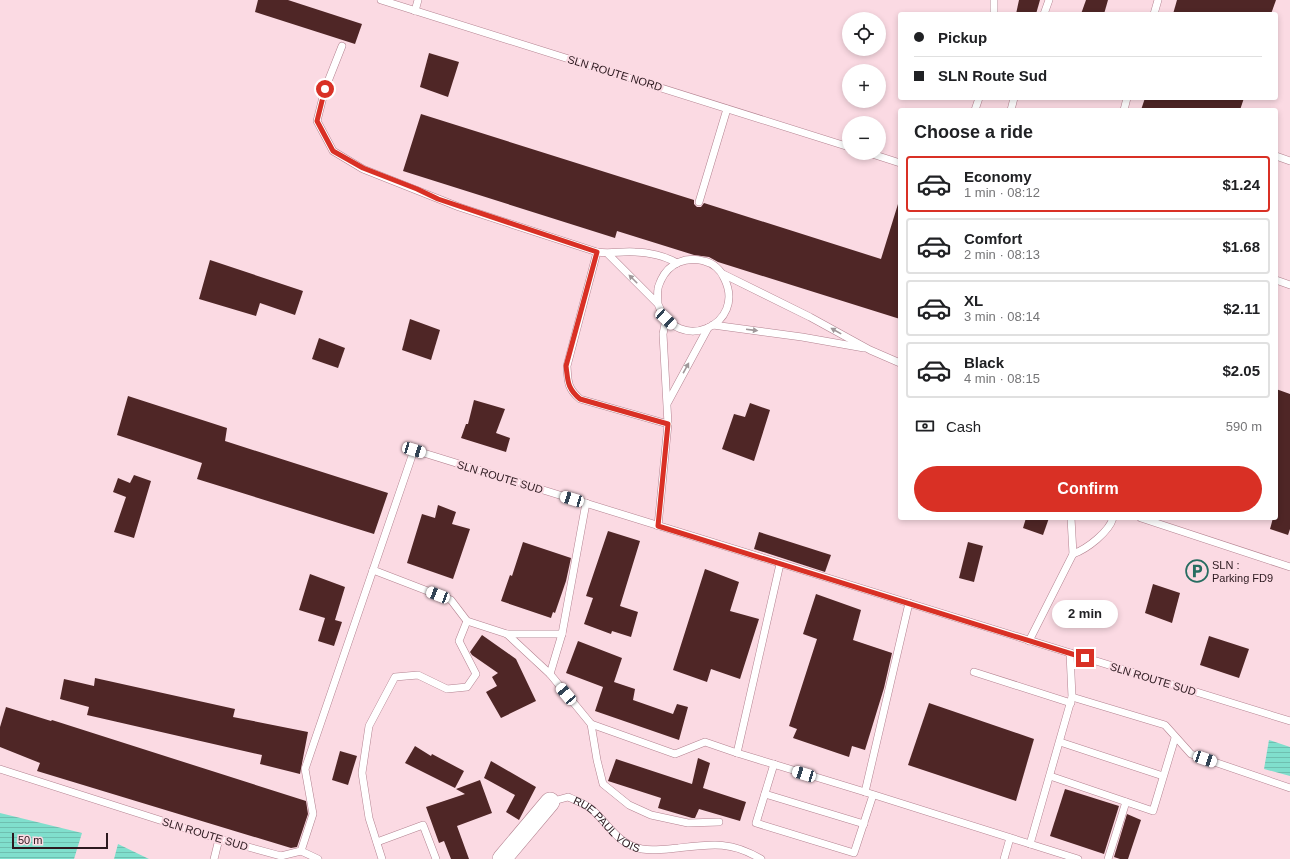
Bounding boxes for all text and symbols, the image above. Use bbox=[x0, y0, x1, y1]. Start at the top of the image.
map controls bbox=[842, 12, 886, 160]
button: locate bbox=[842, 12, 886, 56]
text: Pickup bbox=[938, 29, 987, 46]
street label: SLN ROUTE NORD bbox=[566, 53, 664, 93]
button: + bbox=[842, 64, 886, 108]
text: SLN Route Sud bbox=[938, 67, 1047, 84]
route start bbox=[316, 80, 334, 98]
button: − bbox=[842, 116, 886, 160]
text: Choose a ride bbox=[914, 122, 1033, 142]
icon: car bbox=[916, 166, 952, 202]
text: Economy bbox=[964, 168, 1032, 185]
text: $1.24 bbox=[1222, 176, 1260, 193]
text: 1 min · 08:12 bbox=[964, 185, 1040, 200]
icon: car bbox=[916, 228, 952, 264]
text: Comfort bbox=[964, 230, 1022, 247]
text: $1.68 bbox=[1222, 238, 1260, 255]
text: 2 min · 08:13 bbox=[964, 247, 1040, 262]
one-way arrow bbox=[628, 274, 638, 284]
icon: car bbox=[916, 290, 952, 326]
text: XL bbox=[964, 292, 983, 309]
text: $2.11 bbox=[1223, 300, 1260, 317]
car bbox=[653, 306, 679, 332]
text: 3 min · 08:14 bbox=[964, 309, 1040, 324]
one-way arrow bbox=[746, 327, 758, 333]
one-way arrow bbox=[830, 327, 841, 334]
icon: car bbox=[916, 352, 952, 388]
text: Black bbox=[964, 354, 1004, 371]
one-way arrow bbox=[683, 362, 690, 374]
text: $2.05 bbox=[1222, 362, 1260, 379]
text: 4 min · 08:15 bbox=[964, 371, 1040, 386]
icon: cash bbox=[914, 415, 936, 437]
text: Cash bbox=[946, 418, 981, 435]
text: 590 m bbox=[1226, 419, 1262, 434]
car bbox=[401, 441, 427, 459]
street label: SLN ROUTE SUD bbox=[456, 458, 544, 496]
button: Confirm bbox=[914, 466, 1262, 512]
car bbox=[559, 490, 585, 508]
parking icon: SLN : Parking FD9 bbox=[1184, 558, 1210, 584]
place label: SLN : Parking FD9 bbox=[1212, 559, 1273, 584]
car bbox=[425, 585, 451, 605]
callout: 2 min bbox=[1052, 600, 1118, 628]
text: 2 min bbox=[1068, 606, 1102, 621]
route end bbox=[1076, 649, 1094, 667]
street label: SLN ROUTE SUD bbox=[1109, 660, 1197, 698]
car bbox=[554, 681, 578, 707]
car bbox=[1192, 749, 1218, 769]
car bbox=[791, 765, 817, 783]
street label: RUE PAUL VOIS bbox=[572, 794, 642, 854]
street label: SLN ROUTE SUD bbox=[161, 815, 249, 853]
scale bar bbox=[12, 831, 108, 850]
text: 50 m bbox=[18, 834, 42, 846]

